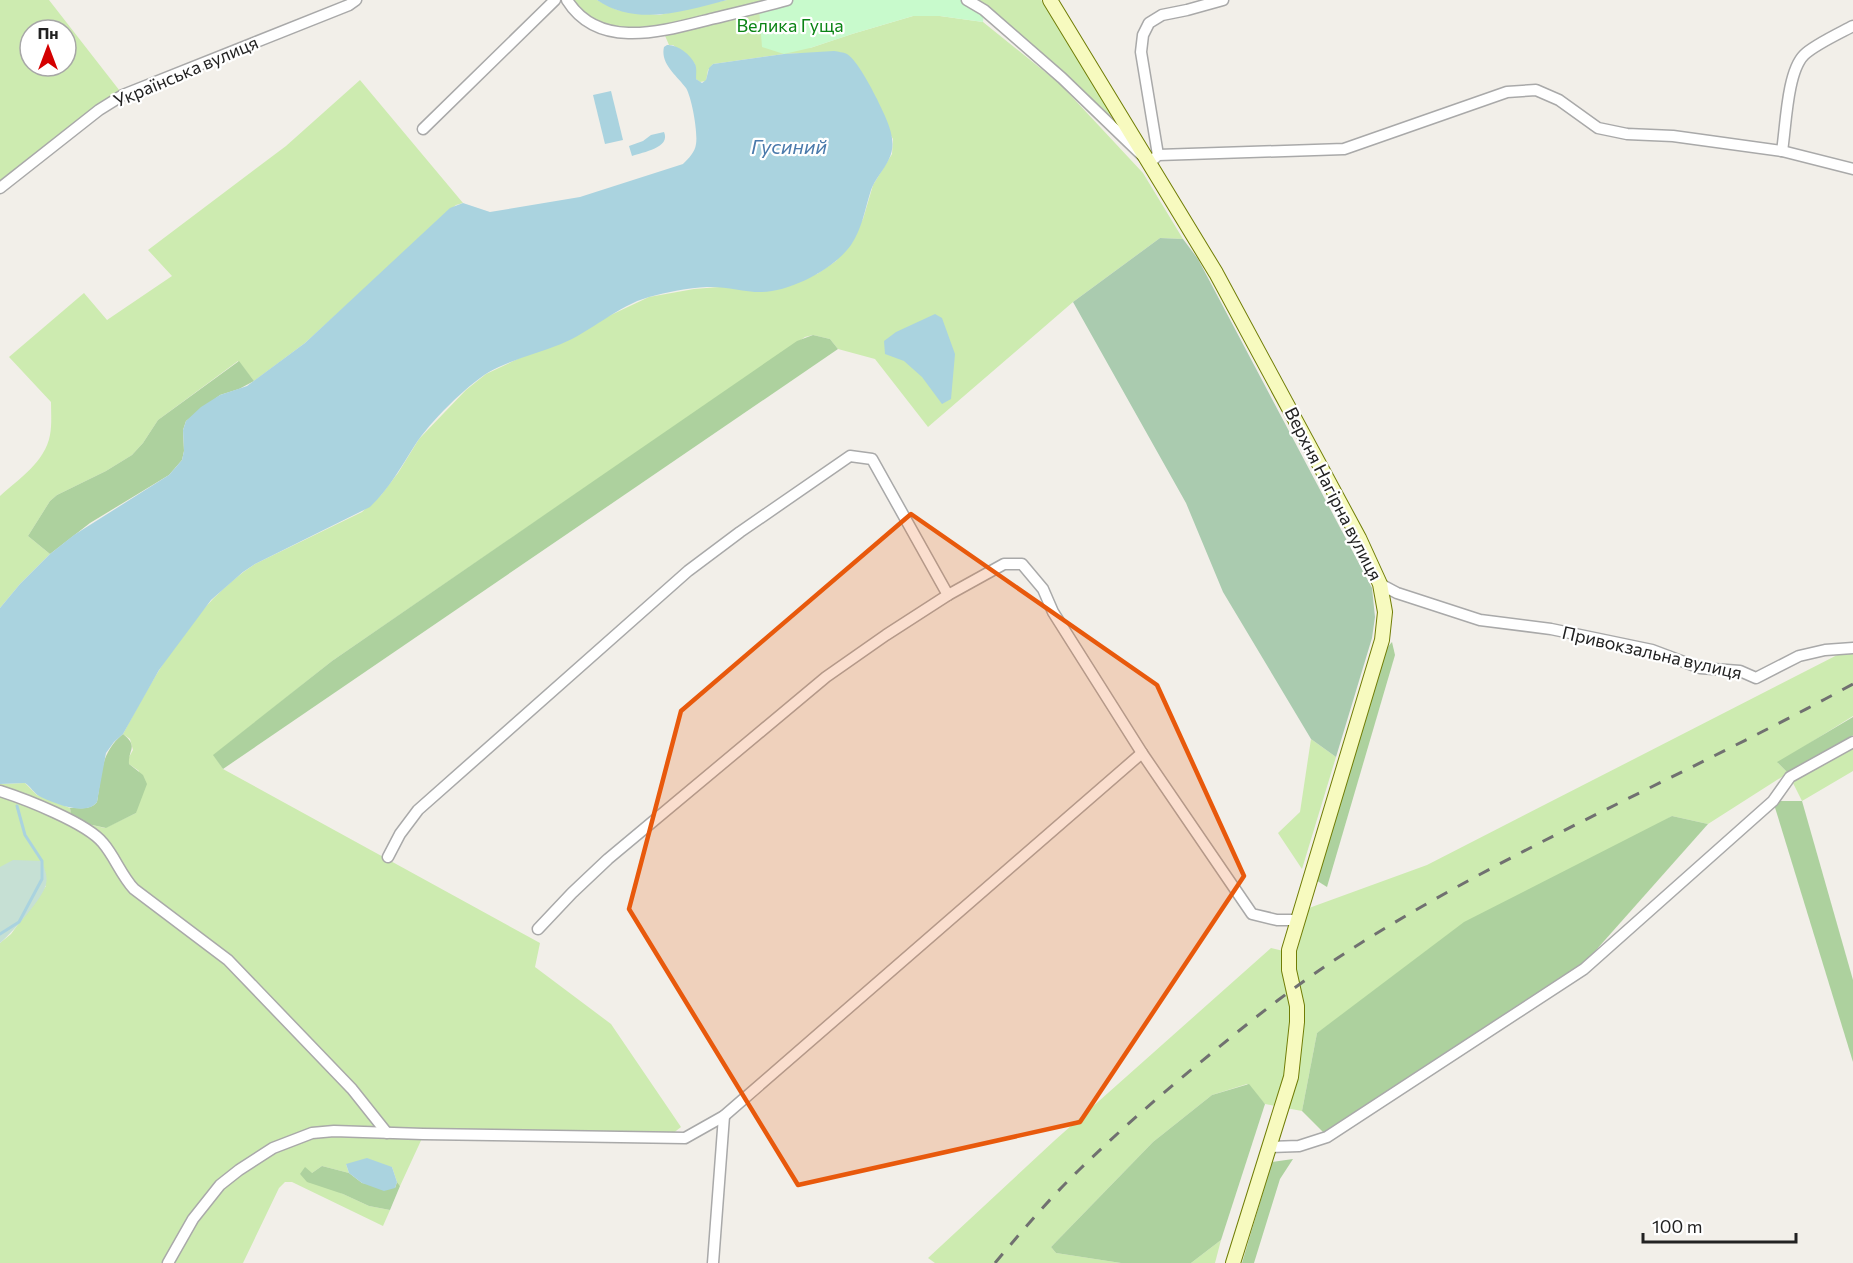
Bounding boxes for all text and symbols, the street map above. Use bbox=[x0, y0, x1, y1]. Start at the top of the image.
park label: Велика Гуща bbox=[736, 14, 844, 36]
north arrow bbox=[18, 18, 78, 78]
text: Пн bbox=[37, 23, 59, 42]
street label: Українська вулиця bbox=[110, 31, 261, 111]
water label: Гусиний bbox=[751, 134, 827, 158]
street label: Верхня Нагірна вулиця bbox=[1281, 403, 1387, 584]
street label: Привокзальна вулиця bbox=[1560, 621, 1744, 683]
scale bar bbox=[1643, 1206, 1796, 1244]
text: 100 m bbox=[1652, 1215, 1702, 1237]

